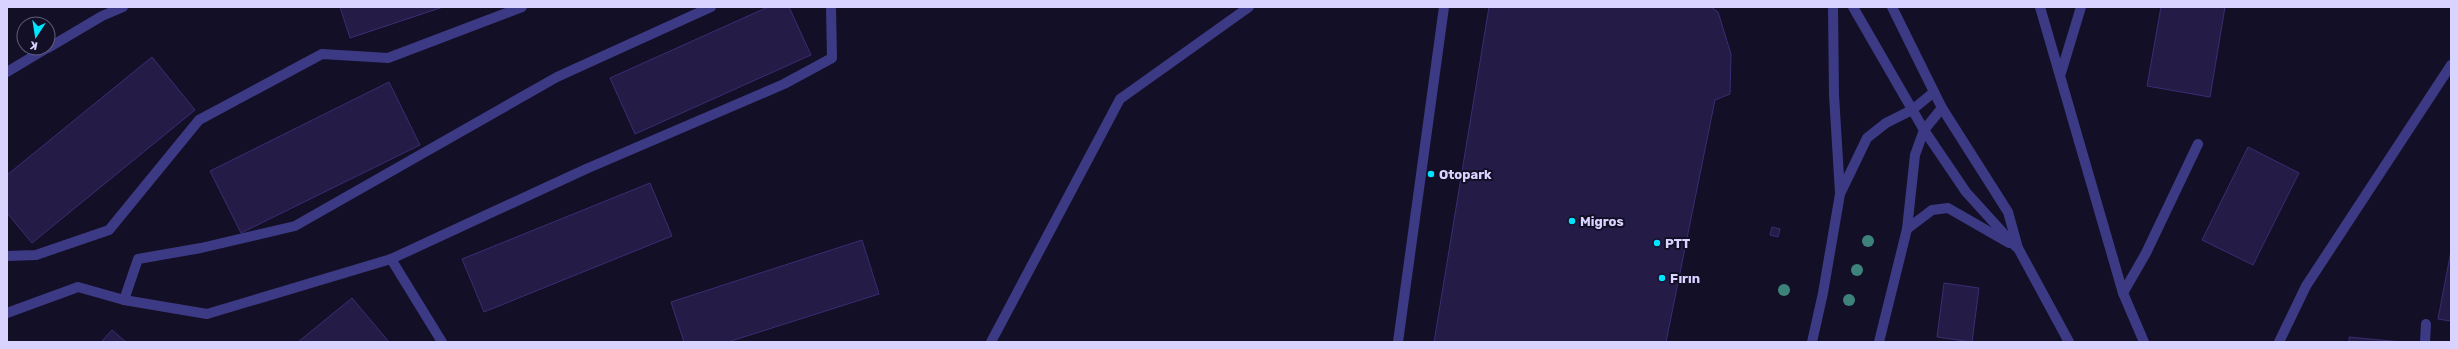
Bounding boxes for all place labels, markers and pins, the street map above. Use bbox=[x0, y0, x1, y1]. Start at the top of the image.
place label: Otopark bbox=[1439, 167, 1492, 182]
marker: Otopark bbox=[1426, 169, 1436, 179]
place label: Migros bbox=[1580, 214, 1624, 229]
marker: Migros bbox=[1567, 216, 1577, 226]
place label: PTT bbox=[1665, 236, 1690, 251]
marker: PTT bbox=[1652, 238, 1662, 248]
place label: Fırın bbox=[1670, 271, 1700, 286]
marker: Fırın bbox=[1657, 273, 1667, 283]

